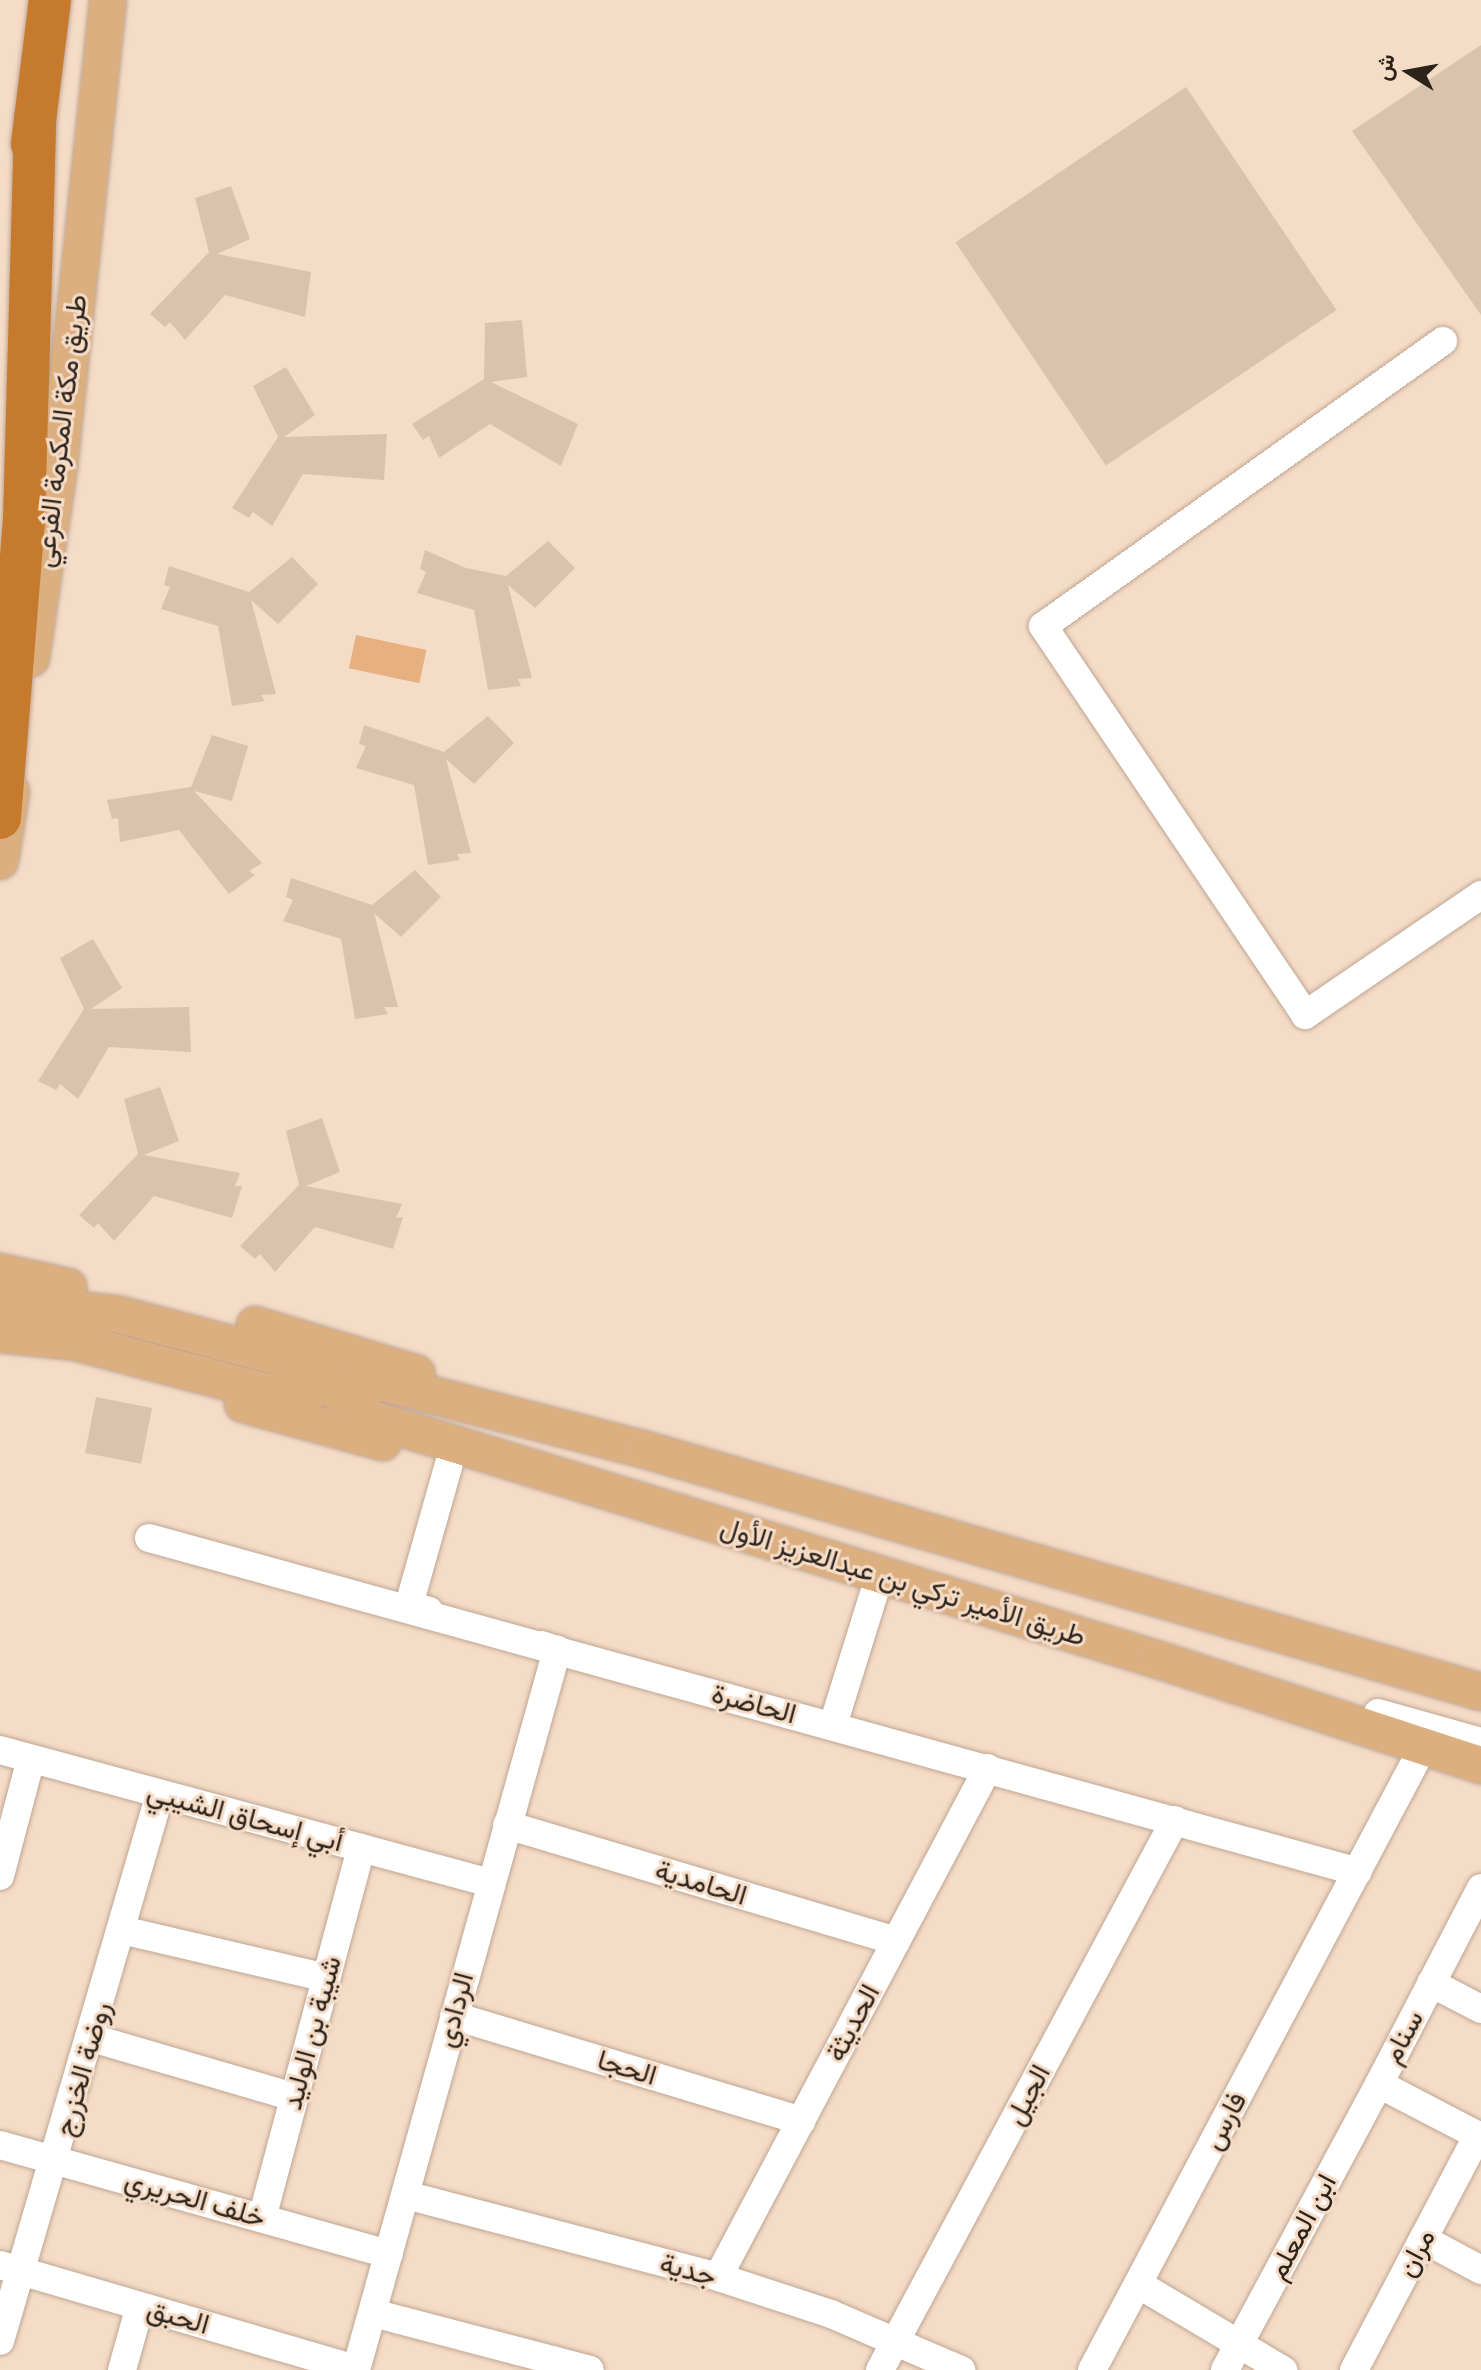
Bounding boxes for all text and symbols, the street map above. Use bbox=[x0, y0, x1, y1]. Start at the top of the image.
north arrow bbox=[1369, 32, 1449, 112]
text: ش bbox=[1369, 52, 1401, 83]
street label: طريق مكة المكرمة الفرعي bbox=[28, 292, 94, 570]
street label: طريق الأمير تركي بن عبدالعزيز الأول bbox=[716, 1510, 1090, 1654]
street label: الحاضرة bbox=[708, 1677, 800, 1731]
street label: أبي إسحاق الشيبي bbox=[143, 1775, 347, 1859]
street label: الحامدية bbox=[651, 1853, 751, 1913]
street label: شيبة بن الوليد bbox=[275, 1952, 349, 2114]
street label: الردادي bbox=[429, 1969, 481, 2051]
street label: الحديثة bbox=[819, 1979, 887, 2067]
street label: روضة الخزرج bbox=[48, 1998, 118, 2140]
street label: سنام bbox=[1375, 2005, 1431, 2069]
street label: الحجا bbox=[593, 2043, 661, 2093]
street label: الجيل bbox=[998, 2059, 1058, 2131]
street label: فارس bbox=[1196, 2086, 1254, 2156]
street label: خلف الحريري bbox=[121, 2163, 269, 2235]
street label: ابن المعلم bbox=[1260, 2169, 1344, 2285]
street label: مران bbox=[1390, 2223, 1442, 2283]
street label: جدية bbox=[656, 2246, 720, 2294]
street label: الحبق bbox=[143, 2292, 213, 2342]

